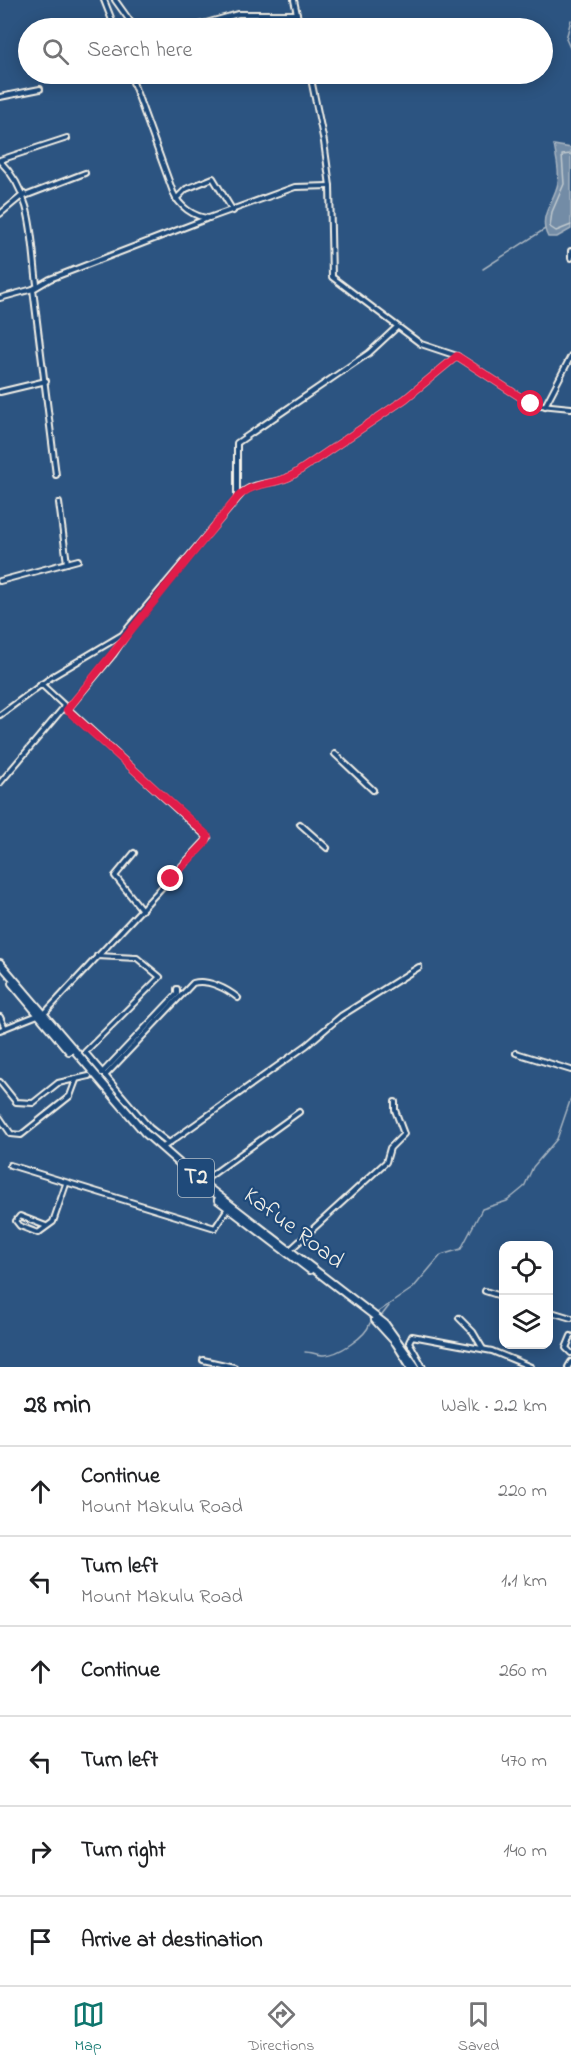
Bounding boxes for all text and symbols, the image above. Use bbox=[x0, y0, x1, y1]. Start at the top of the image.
search box bbox=[18, 18, 553, 84]
icon: search bbox=[39, 35, 72, 68]
text: Search here bbox=[87, 35, 192, 67]
route start bbox=[517, 390, 543, 416]
route end bbox=[157, 865, 183, 891]
road number: T2 bbox=[178, 1159, 214, 1197]
street label: Kafue Road bbox=[235, 1179, 351, 1279]
map controls bbox=[499, 1241, 553, 1349]
button: locate bbox=[499, 1241, 553, 1295]
button: layers bbox=[499, 1295, 553, 1349]
text: 28 min bbox=[24, 1387, 91, 1425]
text: Walk · 2.2 km bbox=[441, 1392, 547, 1421]
text: Continue bbox=[81, 1461, 160, 1493]
icon: ahead bbox=[24, 1475, 57, 1508]
text: 220 m bbox=[498, 1477, 547, 1506]
text: Mount Makulu Road bbox=[81, 1493, 243, 1522]
text: Turn left bbox=[81, 1551, 158, 1583]
icon: left bbox=[24, 1565, 57, 1598]
text: 1.1 km bbox=[501, 1567, 547, 1596]
text: Mount Makulu Road bbox=[81, 1583, 243, 1612]
icon: ahead bbox=[24, 1655, 57, 1688]
text: Continue bbox=[81, 1655, 160, 1687]
text: 260 m bbox=[499, 1657, 547, 1686]
icon: left bbox=[24, 1745, 57, 1778]
text: Turn left bbox=[81, 1745, 158, 1777]
text: 470 m bbox=[501, 1747, 547, 1776]
icon: right bbox=[24, 1835, 57, 1868]
text: Turn right bbox=[81, 1835, 166, 1867]
text: 140 m bbox=[503, 1837, 547, 1866]
icon: arrive bbox=[24, 1925, 57, 1958]
text: Arrive at destination bbox=[81, 1925, 263, 1957]
tab: Map bbox=[72, 1998, 105, 2058]
tab: Directions bbox=[248, 1998, 314, 2058]
tab: Saved bbox=[458, 1998, 499, 2058]

